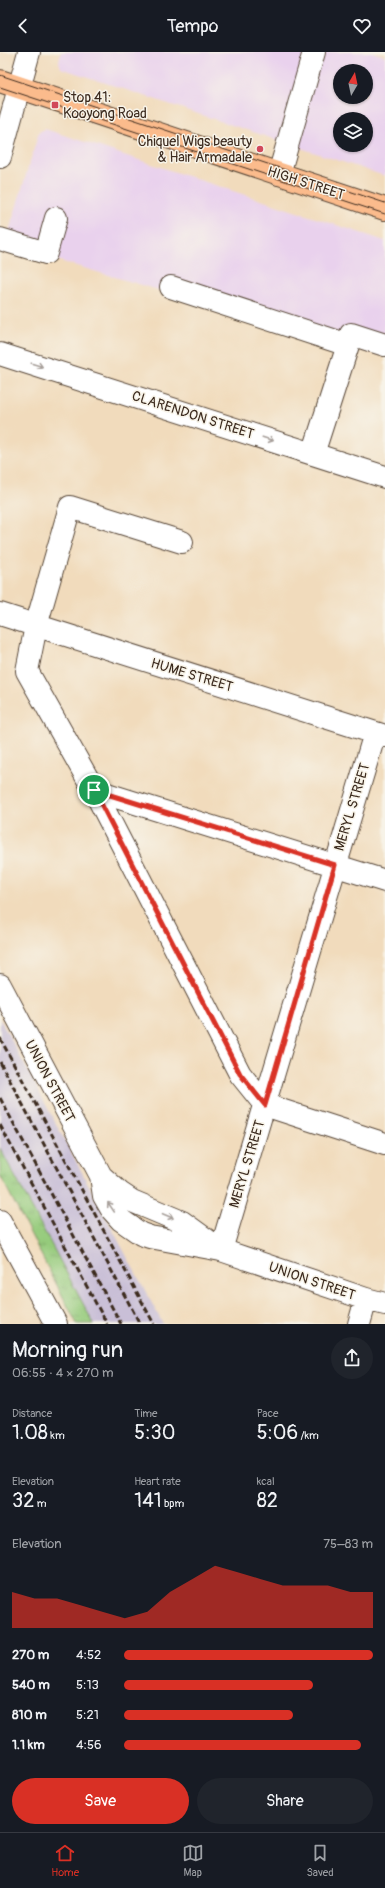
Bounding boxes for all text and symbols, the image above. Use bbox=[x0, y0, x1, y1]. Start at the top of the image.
icon: back bbox=[12, 15, 34, 37]
text: Tempo bbox=[167, 15, 218, 38]
icon: heart bbox=[351, 15, 373, 37]
north arrow bbox=[333, 64, 373, 104]
map controls bbox=[333, 64, 373, 152]
place label: Stop 41: Kooyong Road bbox=[63, 89, 147, 122]
marker: Stop 41: Kooyong Road bbox=[50, 100, 60, 110]
button: layers bbox=[333, 112, 373, 152]
place label: Chiquel Wigs beauty & Hair Armadale bbox=[138, 133, 252, 166]
marker: Chiquel Wigs beauty & Hair Armadale bbox=[255, 144, 265, 154]
street label: HIGH STREET bbox=[265, 163, 347, 204]
one-way arrow bbox=[31, 362, 43, 370]
street label: CLARENDON STREET bbox=[130, 387, 256, 443]
one-way arrow bbox=[261, 436, 274, 443]
street label: HUME STREET bbox=[149, 654, 235, 696]
street label: MERYL STREET bbox=[331, 761, 373, 853]
pin bbox=[77, 773, 111, 807]
icon: arrive bbox=[83, 779, 105, 801]
street label: UNION STREET bbox=[21, 1037, 79, 1125]
street label: MERYL STREET bbox=[226, 1118, 268, 1210]
one-way arrow bbox=[107, 1202, 115, 1213]
one-way arrow bbox=[161, 1213, 173, 1220]
street label: UNION STREET bbox=[266, 1258, 358, 1304]
text: Morning run bbox=[12, 1336, 123, 1364]
button: share bbox=[331, 1337, 373, 1379]
text: 06:55 · 4 × 270 m bbox=[12, 1365, 114, 1381]
text: Distance bbox=[12, 1407, 52, 1420]
text: Time bbox=[134, 1407, 157, 1420]
text: Pace bbox=[257, 1407, 278, 1420]
text: 1.08 bbox=[12, 1420, 48, 1445]
text: 5:30 bbox=[134, 1420, 175, 1445]
text: 5:06 bbox=[257, 1420, 298, 1445]
text: km bbox=[48, 1429, 65, 1442]
text: /km bbox=[298, 1429, 319, 1442]
text: Elevation bbox=[12, 1475, 54, 1488]
text: Heart rate bbox=[134, 1475, 181, 1488]
text: kcal bbox=[257, 1475, 275, 1488]
text: 32 bbox=[12, 1488, 34, 1513]
text: 141 bbox=[134, 1488, 162, 1513]
text: 82 bbox=[257, 1488, 278, 1513]
text: m bbox=[34, 1497, 47, 1510]
text: bpm bbox=[162, 1497, 184, 1510]
text: Elevation bbox=[12, 1536, 62, 1552]
text: 75–83 m bbox=[323, 1536, 373, 1552]
text: 270 m bbox=[12, 1647, 49, 1663]
text: 4:52 bbox=[76, 1647, 101, 1663]
text: 540 m bbox=[12, 1677, 50, 1693]
text: 5:13 bbox=[76, 1677, 99, 1693]
text: 810 m bbox=[12, 1707, 47, 1723]
text: 5:21 bbox=[76, 1707, 99, 1723]
text: 1.1 km bbox=[12, 1737, 45, 1753]
text: 4:56 bbox=[76, 1737, 102, 1753]
button: Save bbox=[12, 1778, 189, 1824]
button: Share bbox=[197, 1778, 373, 1824]
tab: Home bbox=[51, 1842, 79, 1879]
tab: Map bbox=[182, 1842, 204, 1879]
tab: Saved bbox=[306, 1842, 334, 1879]

